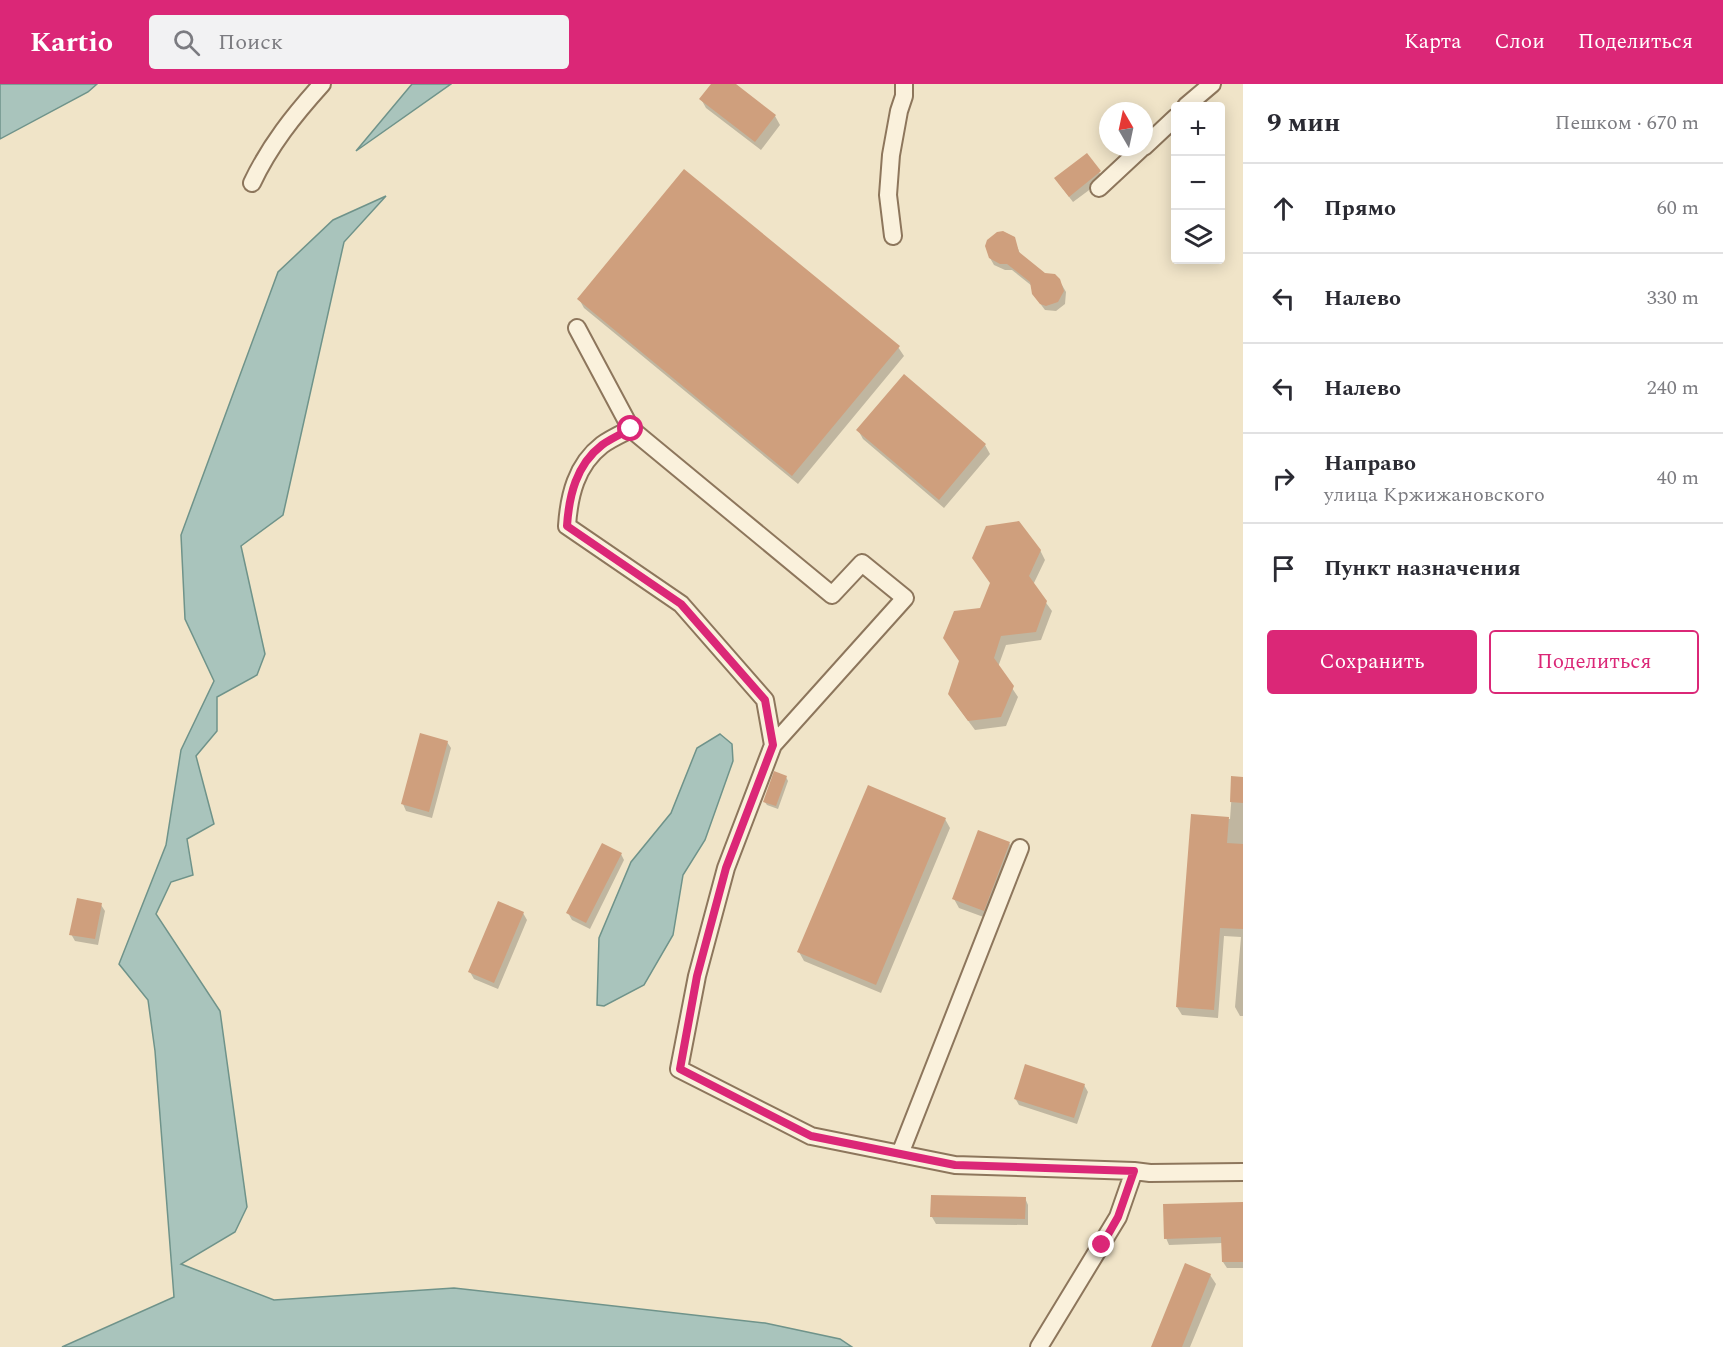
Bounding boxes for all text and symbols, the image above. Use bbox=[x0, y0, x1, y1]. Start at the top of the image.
search box bbox=[149, 15, 569, 69]
text: Kartio bbox=[30, 21, 113, 64]
icon: search bbox=[170, 26, 203, 59]
text: Поиск bbox=[218, 26, 283, 59]
text: Карта bbox=[1404, 26, 1461, 58]
text: Слои bbox=[1494, 26, 1545, 58]
text: Поделиться bbox=[1578, 26, 1693, 58]
north arrow bbox=[1099, 102, 1153, 156]
map controls bbox=[1171, 102, 1225, 264]
button: + bbox=[1171, 102, 1225, 156]
text: 9 мин bbox=[1267, 103, 1340, 143]
text: Пешком · 670 m bbox=[1555, 108, 1699, 138]
button: − bbox=[1171, 156, 1225, 210]
icon: ahead bbox=[1267, 192, 1300, 225]
text: Прямо bbox=[1324, 192, 1396, 225]
text: 60 m bbox=[1657, 193, 1699, 223]
button: layers bbox=[1171, 210, 1225, 264]
icon: left bbox=[1267, 282, 1300, 315]
text: Налево bbox=[1324, 282, 1401, 315]
text: 330 m bbox=[1647, 283, 1699, 313]
icon: left bbox=[1267, 372, 1300, 405]
text: Налево bbox=[1324, 372, 1401, 405]
text: 240 m bbox=[1647, 373, 1699, 403]
route start bbox=[617, 415, 643, 441]
text: Направо bbox=[1324, 447, 1416, 480]
icon: right bbox=[1267, 462, 1300, 495]
text: 40 m bbox=[1657, 463, 1699, 493]
text: улица Кржижановского bbox=[1324, 480, 1545, 510]
icon: arrive bbox=[1267, 552, 1300, 585]
text: Пункт назначения bbox=[1324, 552, 1521, 585]
button: Сохранить bbox=[1267, 630, 1477, 694]
button: Поделиться bbox=[1489, 630, 1699, 694]
route end bbox=[1088, 1231, 1114, 1257]

